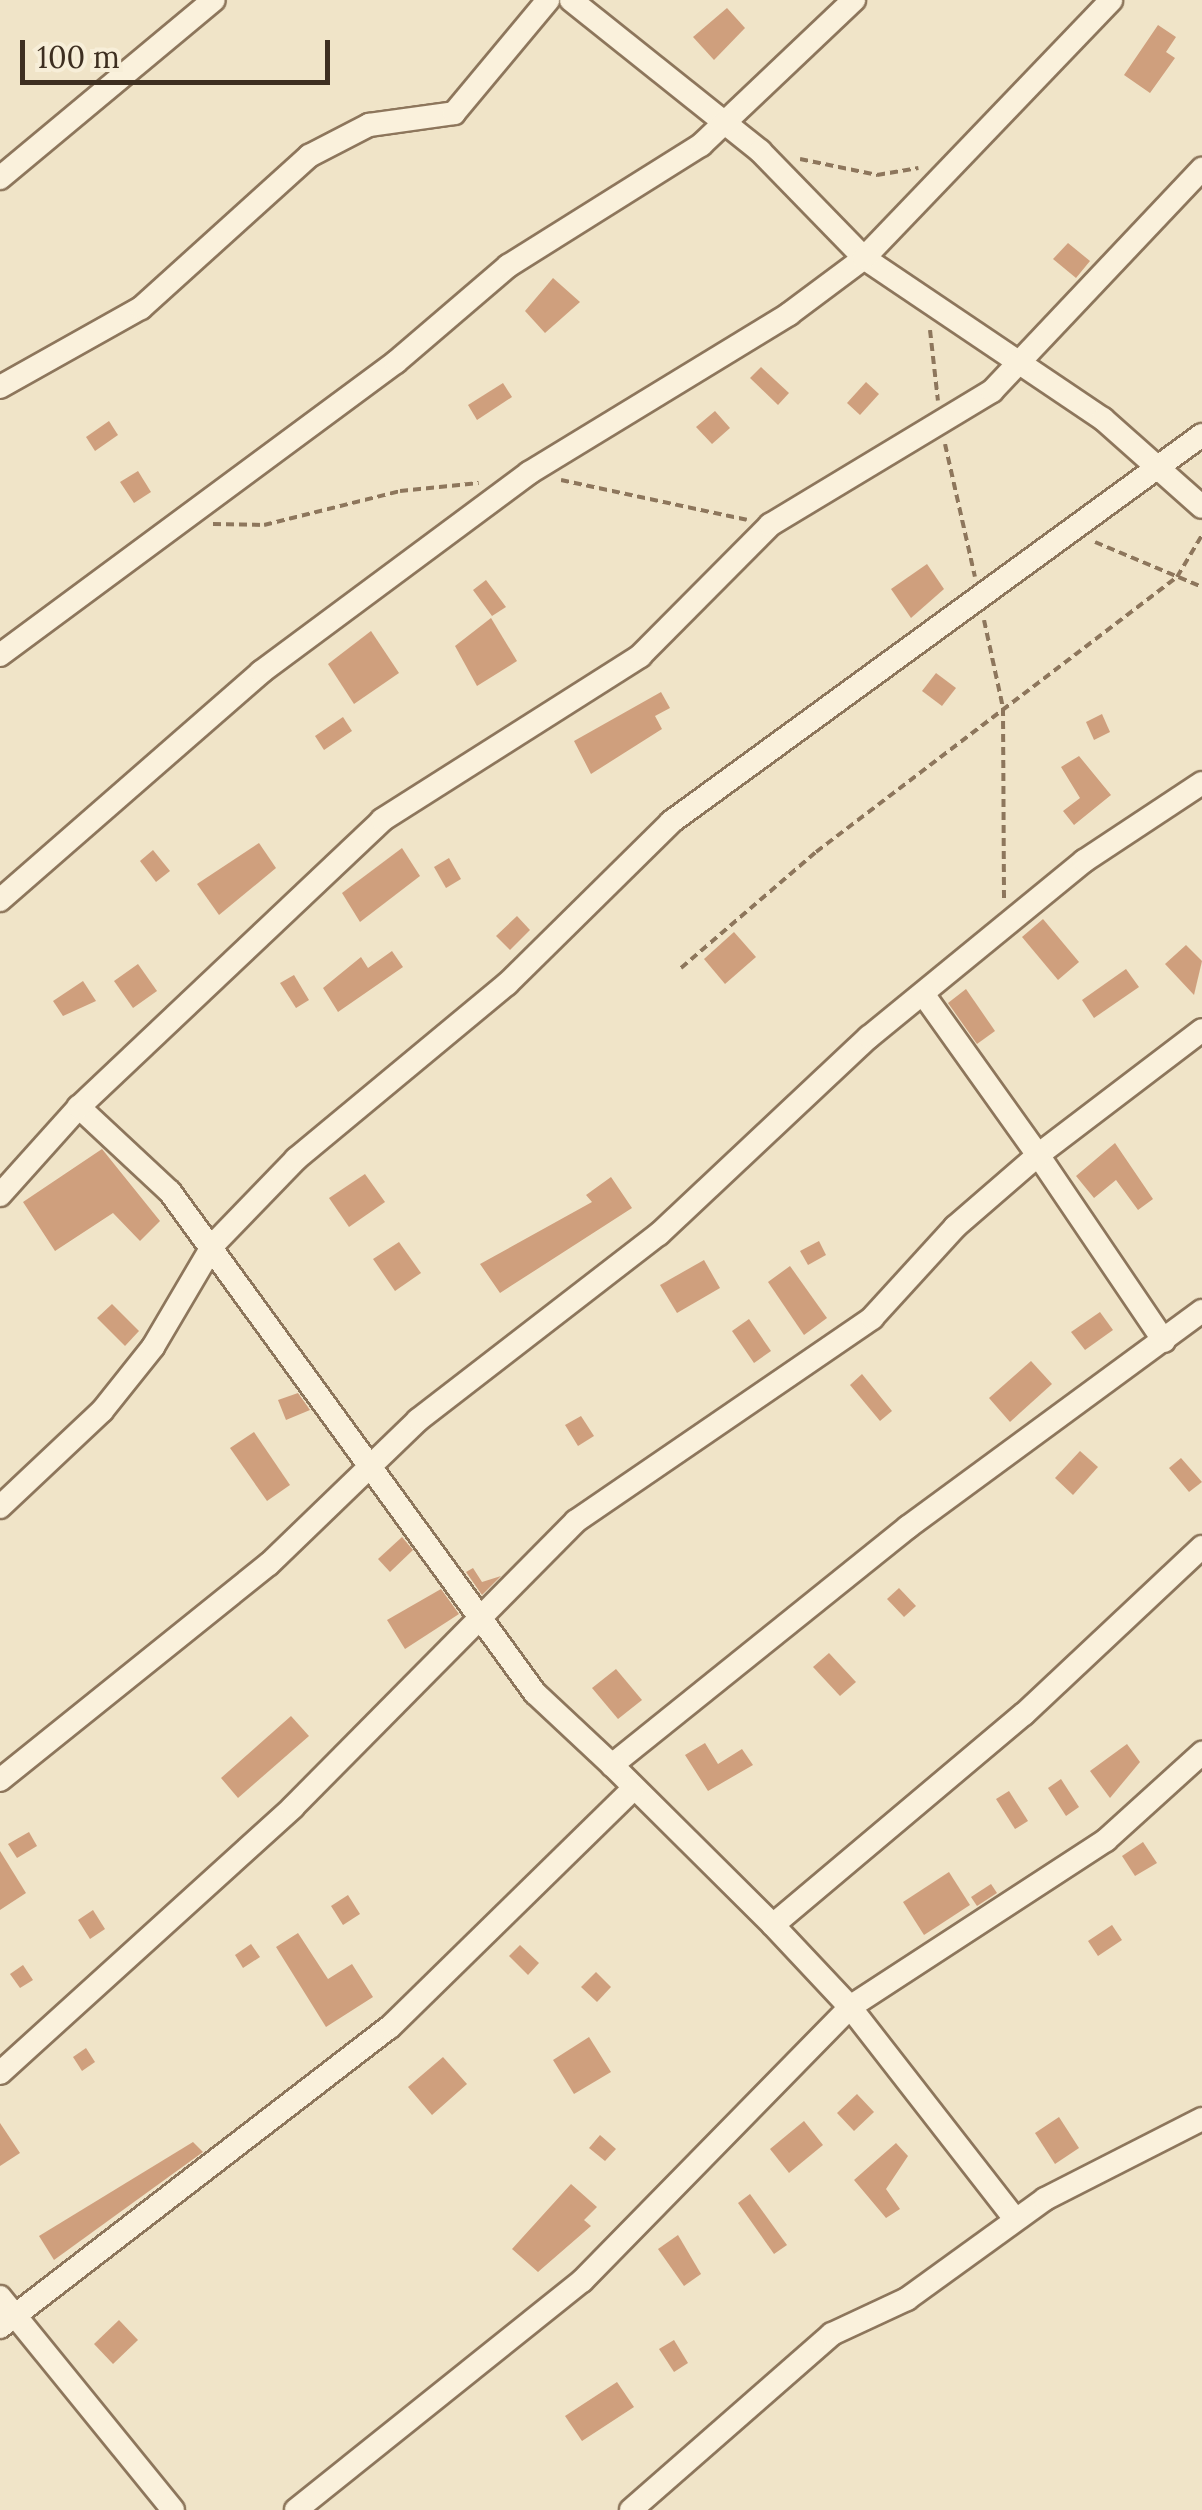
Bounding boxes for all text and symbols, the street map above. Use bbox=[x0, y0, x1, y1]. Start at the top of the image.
scale bar bbox=[25, 20, 335, 82]
text: 100 m bbox=[37, 38, 120, 76]

